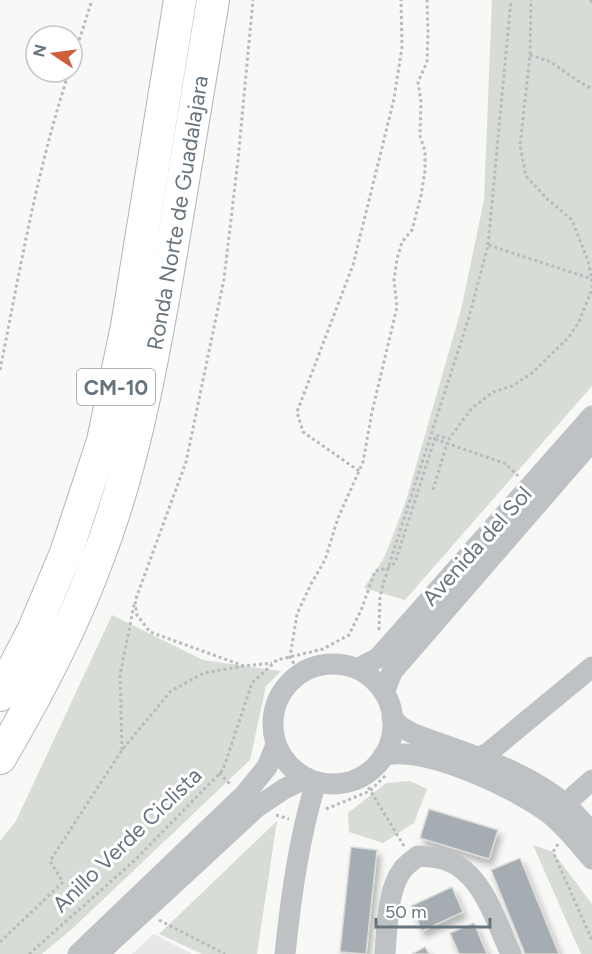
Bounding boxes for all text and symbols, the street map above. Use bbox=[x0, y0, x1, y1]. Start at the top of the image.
north arrow bbox=[24, 24, 84, 84]
text: N bbox=[29, 43, 51, 59]
street label: Ronda Norte de Guadalajara bbox=[141, 73, 214, 352]
road number: CM-10 bbox=[77, 369, 155, 405]
street label: Avenida del Sol bbox=[416, 481, 538, 611]
street label: Anillo Verde Ciclista bbox=[47, 762, 207, 918]
scale bar bbox=[376, 891, 490, 929]
text: 50 m bbox=[385, 901, 427, 923]

